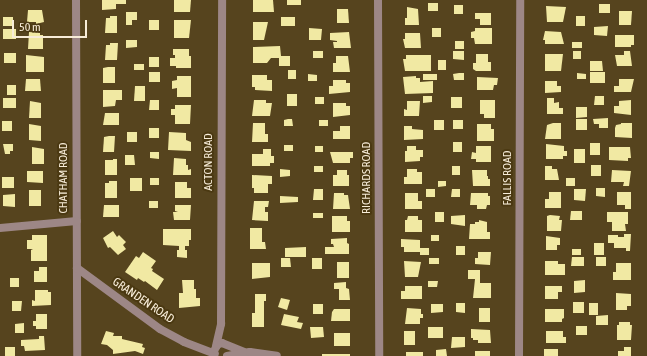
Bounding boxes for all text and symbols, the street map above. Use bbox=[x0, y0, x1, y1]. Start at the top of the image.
scale bar bbox=[14, 12, 89, 38]
text: 50 m bbox=[19, 20, 41, 34]
street label: ACTON ROAD bbox=[202, 133, 216, 191]
street label: CHATHAM ROAD bbox=[57, 142, 71, 214]
street label: RICHARDS ROAD bbox=[360, 142, 374, 214]
street label: FALLIS ROAD bbox=[501, 151, 515, 205]
street label: GRANDEN ROAD bbox=[109, 275, 177, 327]

